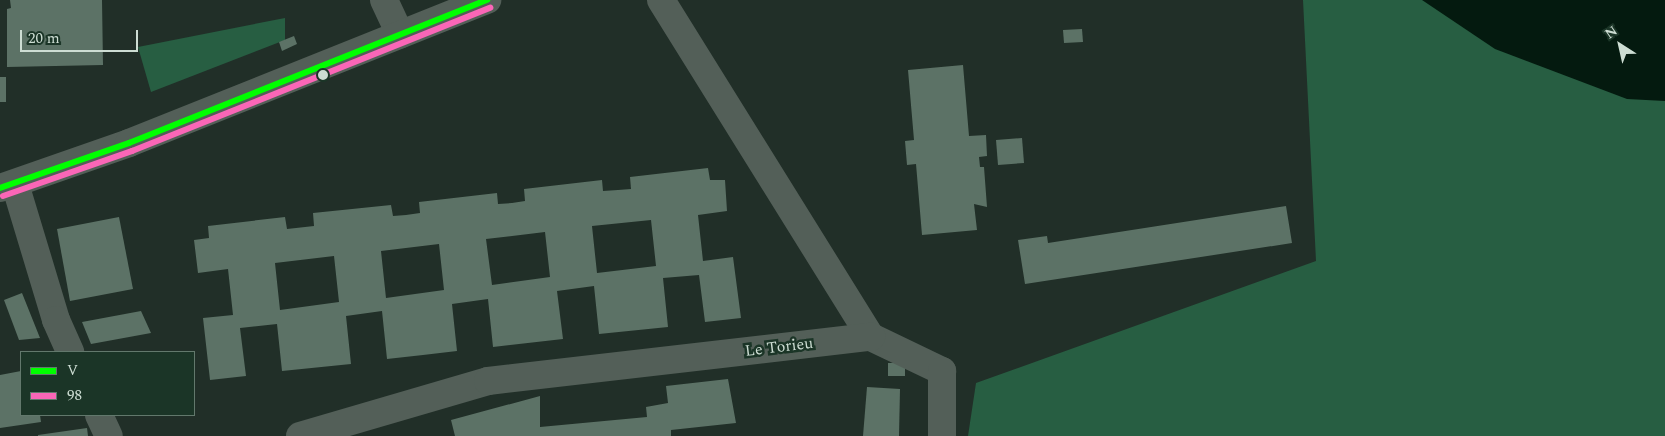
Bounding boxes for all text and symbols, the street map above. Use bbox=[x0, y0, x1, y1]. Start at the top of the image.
scale bar bbox=[22, 20, 140, 52]
north arrow bbox=[1595, 20, 1645, 70]
text: N bbox=[1600, 20, 1622, 44]
text: 20 m bbox=[28, 27, 60, 50]
unlabelled marker bbox=[318, 70, 328, 80]
street label: Le Torieu bbox=[744, 333, 814, 361]
legend bbox=[20, 351, 195, 416]
text: V bbox=[67, 359, 78, 382]
text: 98 bbox=[67, 384, 82, 407]

